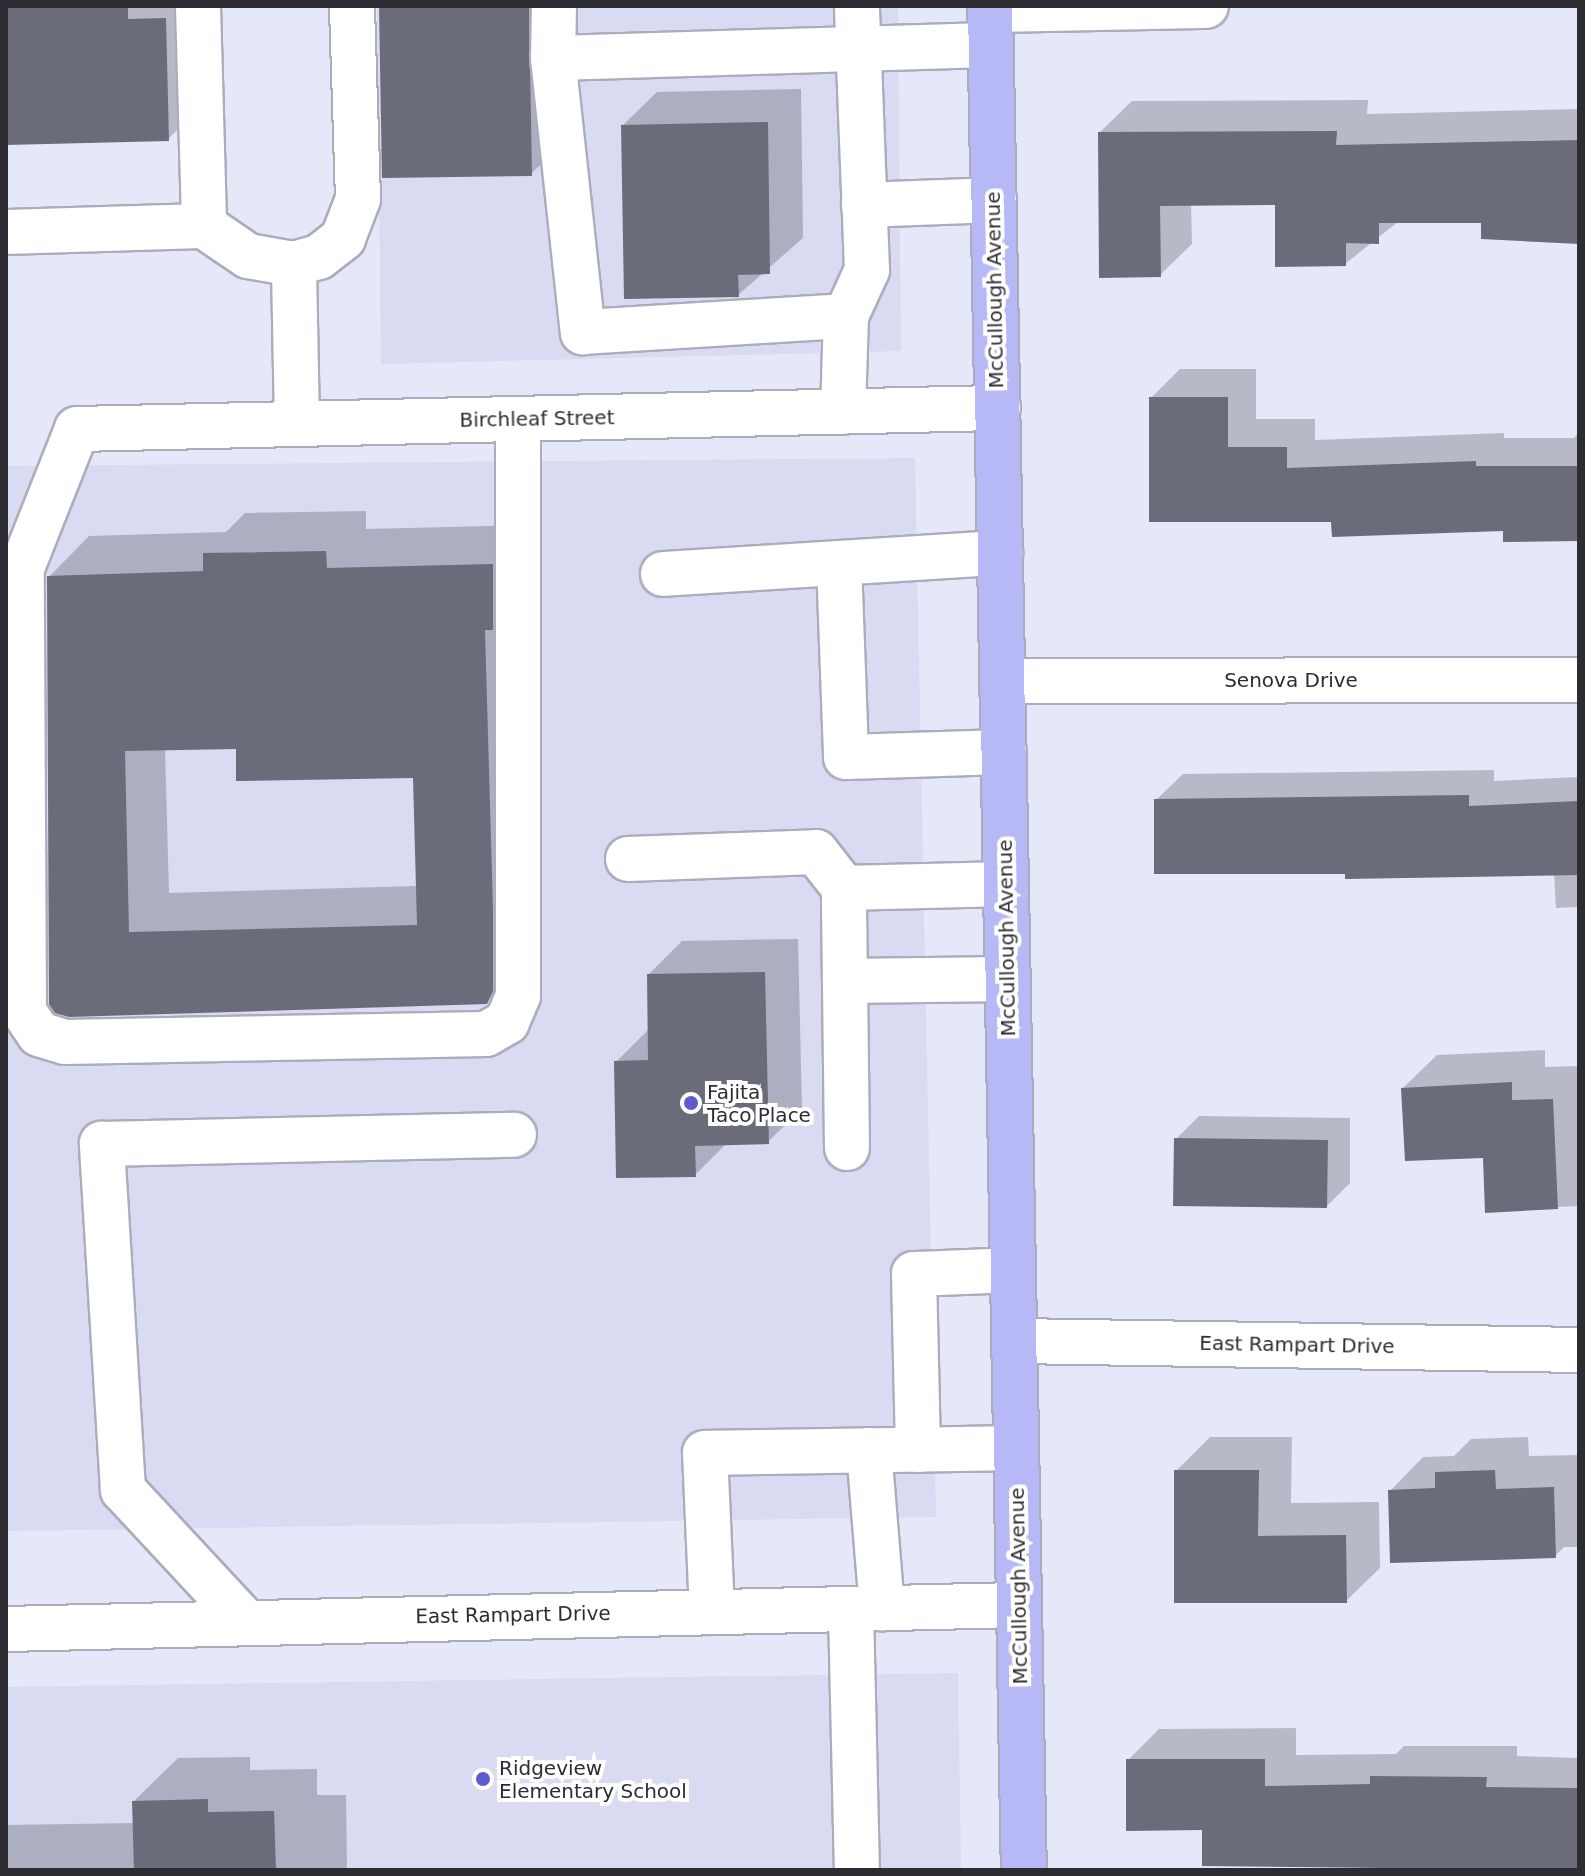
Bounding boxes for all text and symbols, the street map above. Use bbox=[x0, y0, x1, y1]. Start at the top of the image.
street label: McCullough Avenue bbox=[981, 191, 1009, 389]
street label: Birchleaf Street bbox=[459, 406, 615, 432]
street label: Senova Drive bbox=[1224, 668, 1358, 692]
street label: McCullough Avenue bbox=[993, 839, 1021, 1037]
place label: Fajita Taco Place bbox=[707, 1080, 811, 1127]
marker: Fajita Taco Place bbox=[682, 1094, 700, 1112]
street label: East Rampart Drive bbox=[1199, 1331, 1395, 1359]
street label: McCullough Avenue bbox=[1005, 1487, 1033, 1685]
street label: East Rampart Drive bbox=[415, 1601, 611, 1629]
place label: Ridgeview Elementary School bbox=[499, 1756, 687, 1803]
marker: Ridgeview Elementary School bbox=[474, 1770, 492, 1788]

